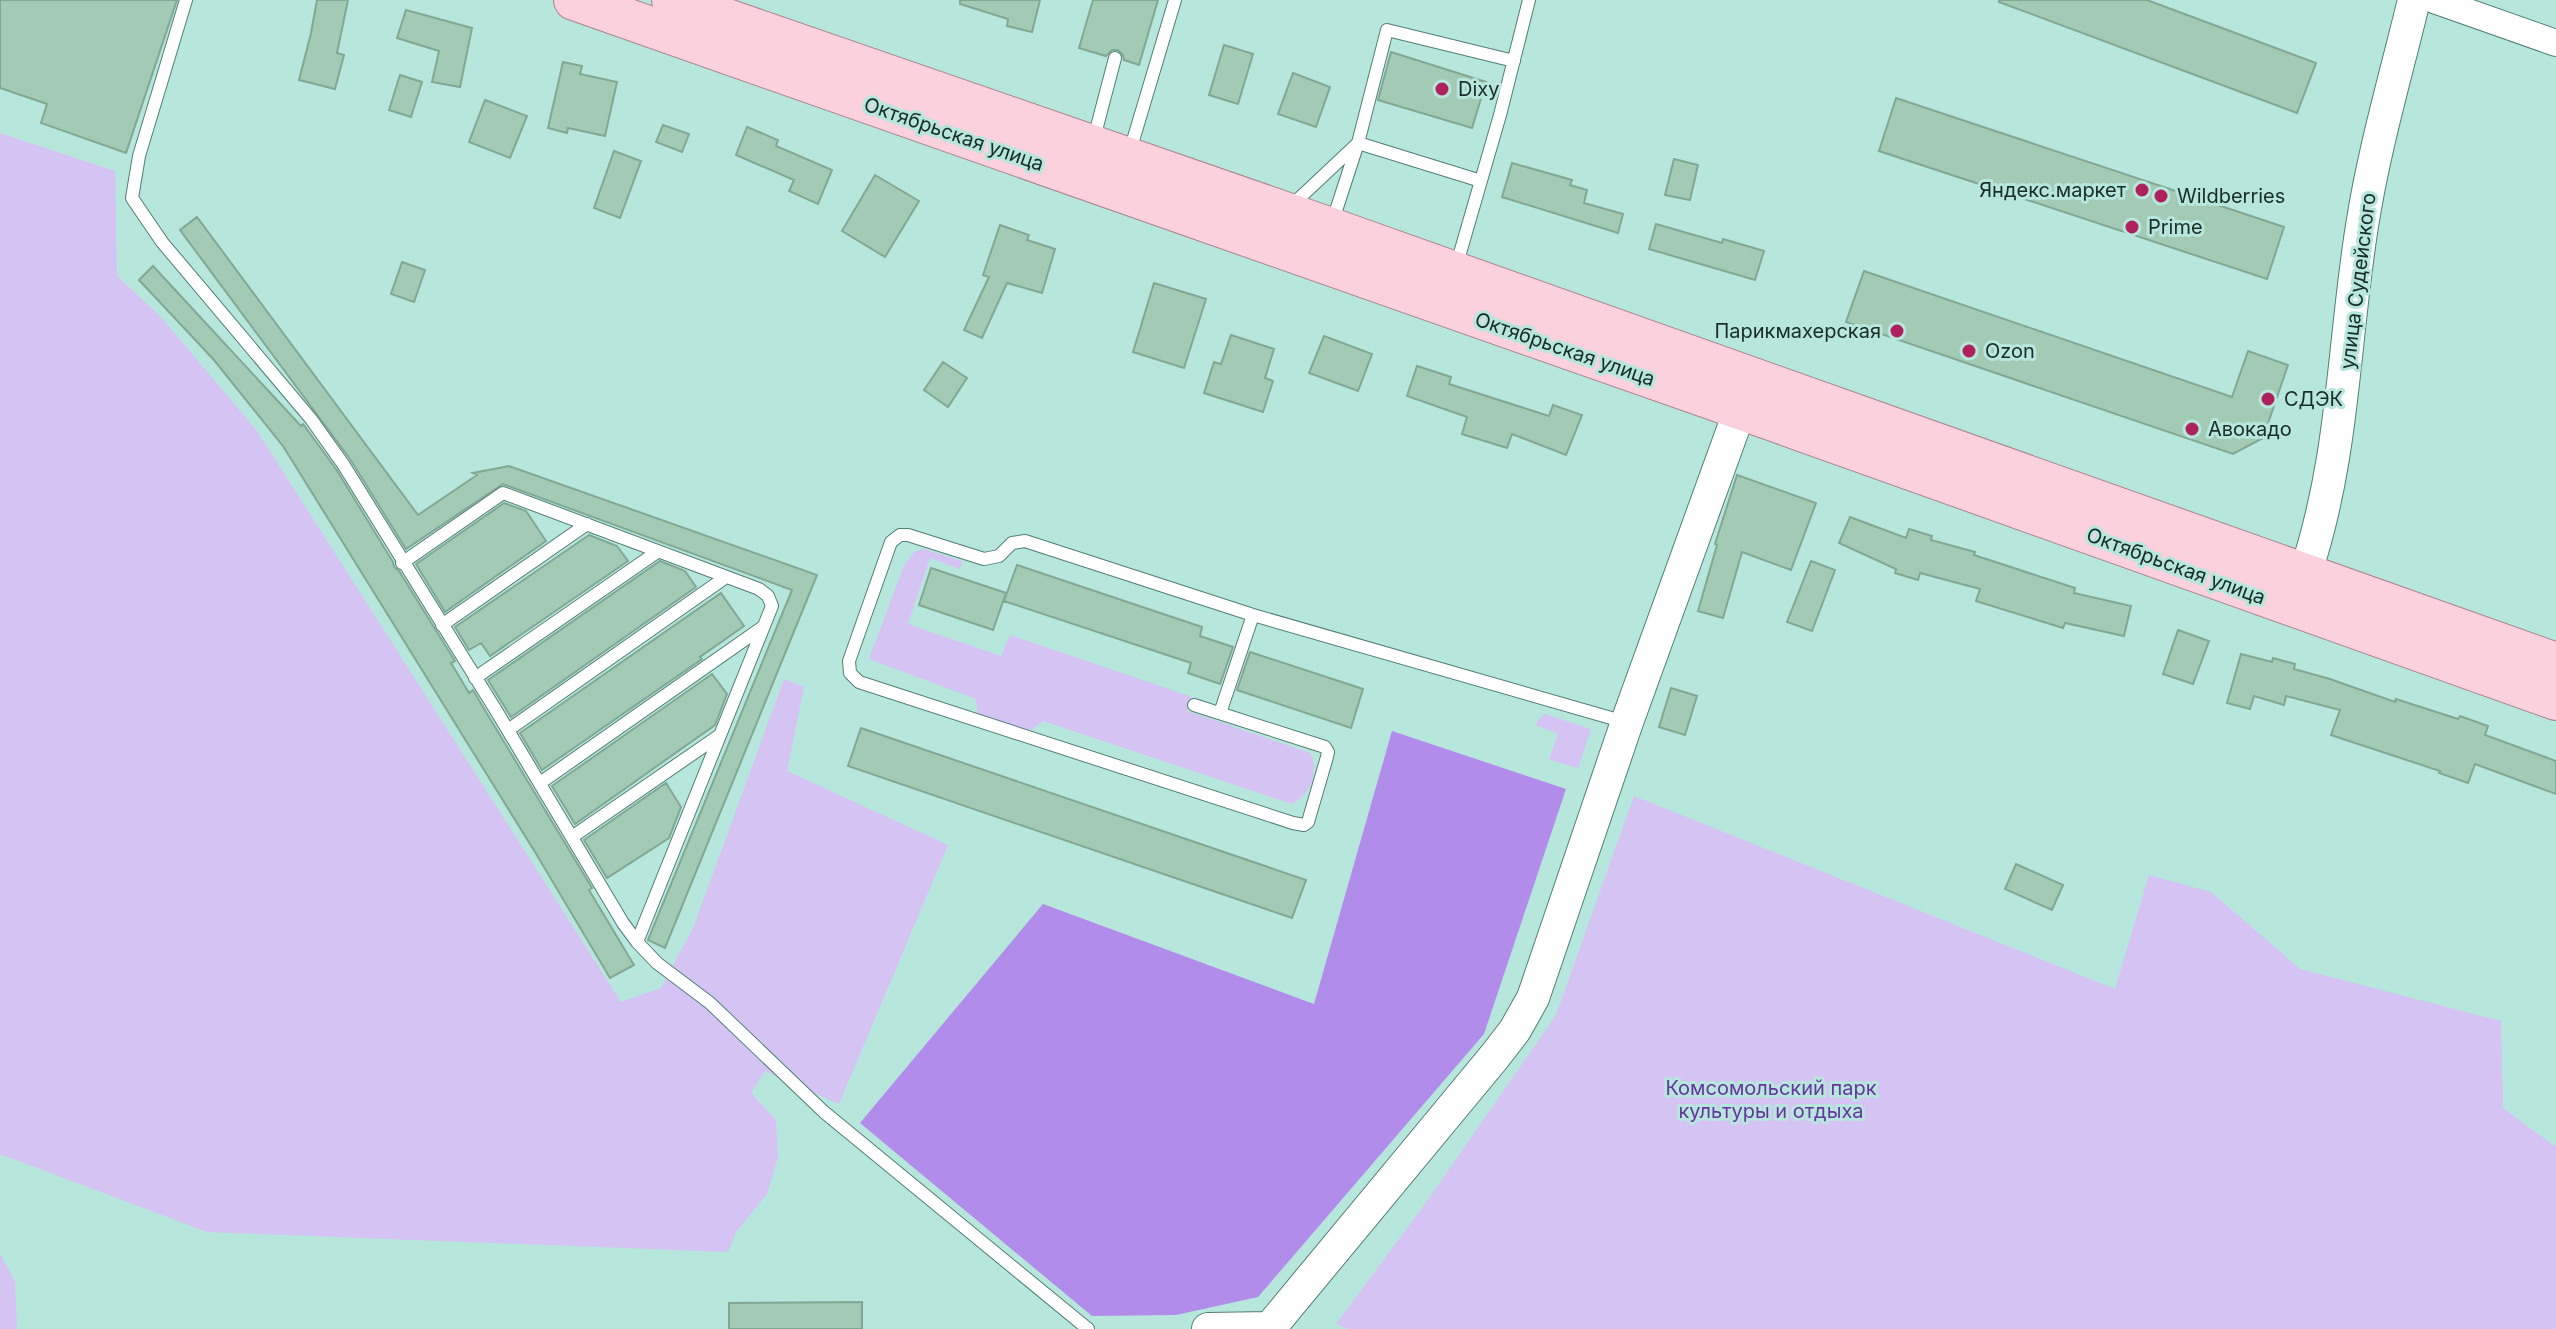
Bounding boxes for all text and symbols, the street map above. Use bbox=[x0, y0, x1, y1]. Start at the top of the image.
place label: Dixy bbox=[1458, 77, 1499, 101]
marker: Dixy bbox=[1433, 80, 1451, 98]
street label: Октябрьская улица bbox=[861, 92, 1047, 176]
place label: Яндекс.маркет bbox=[1979, 178, 2127, 202]
marker: Яндекс.маркет bbox=[2133, 181, 2151, 199]
place label: Wildberries bbox=[2177, 184, 2285, 208]
marker: Wildberries bbox=[2152, 187, 2170, 205]
street label: улица Судейского bbox=[2335, 191, 2381, 371]
place label: Prime bbox=[2148, 215, 2203, 239]
marker: Prime bbox=[2123, 218, 2141, 236]
street label: Октябрьская улица bbox=[1472, 307, 1658, 391]
place label: Парикмахерская bbox=[1714, 319, 1881, 343]
marker: Парикмахерская bbox=[1888, 322, 1906, 340]
place label: Ozon bbox=[1985, 339, 2035, 363]
marker: Ozon bbox=[1960, 342, 1978, 360]
place label: СДЭК bbox=[2284, 387, 2343, 411]
marker: СДЭК bbox=[2259, 390, 2277, 408]
place label: Авокадо bbox=[2208, 417, 2292, 441]
marker: Авокадо bbox=[2183, 420, 2201, 438]
street label: Октябрьская улица bbox=[2083, 522, 2269, 610]
park label: Комсомольский парк культуры и отдыха bbox=[1665, 1076, 1877, 1123]

